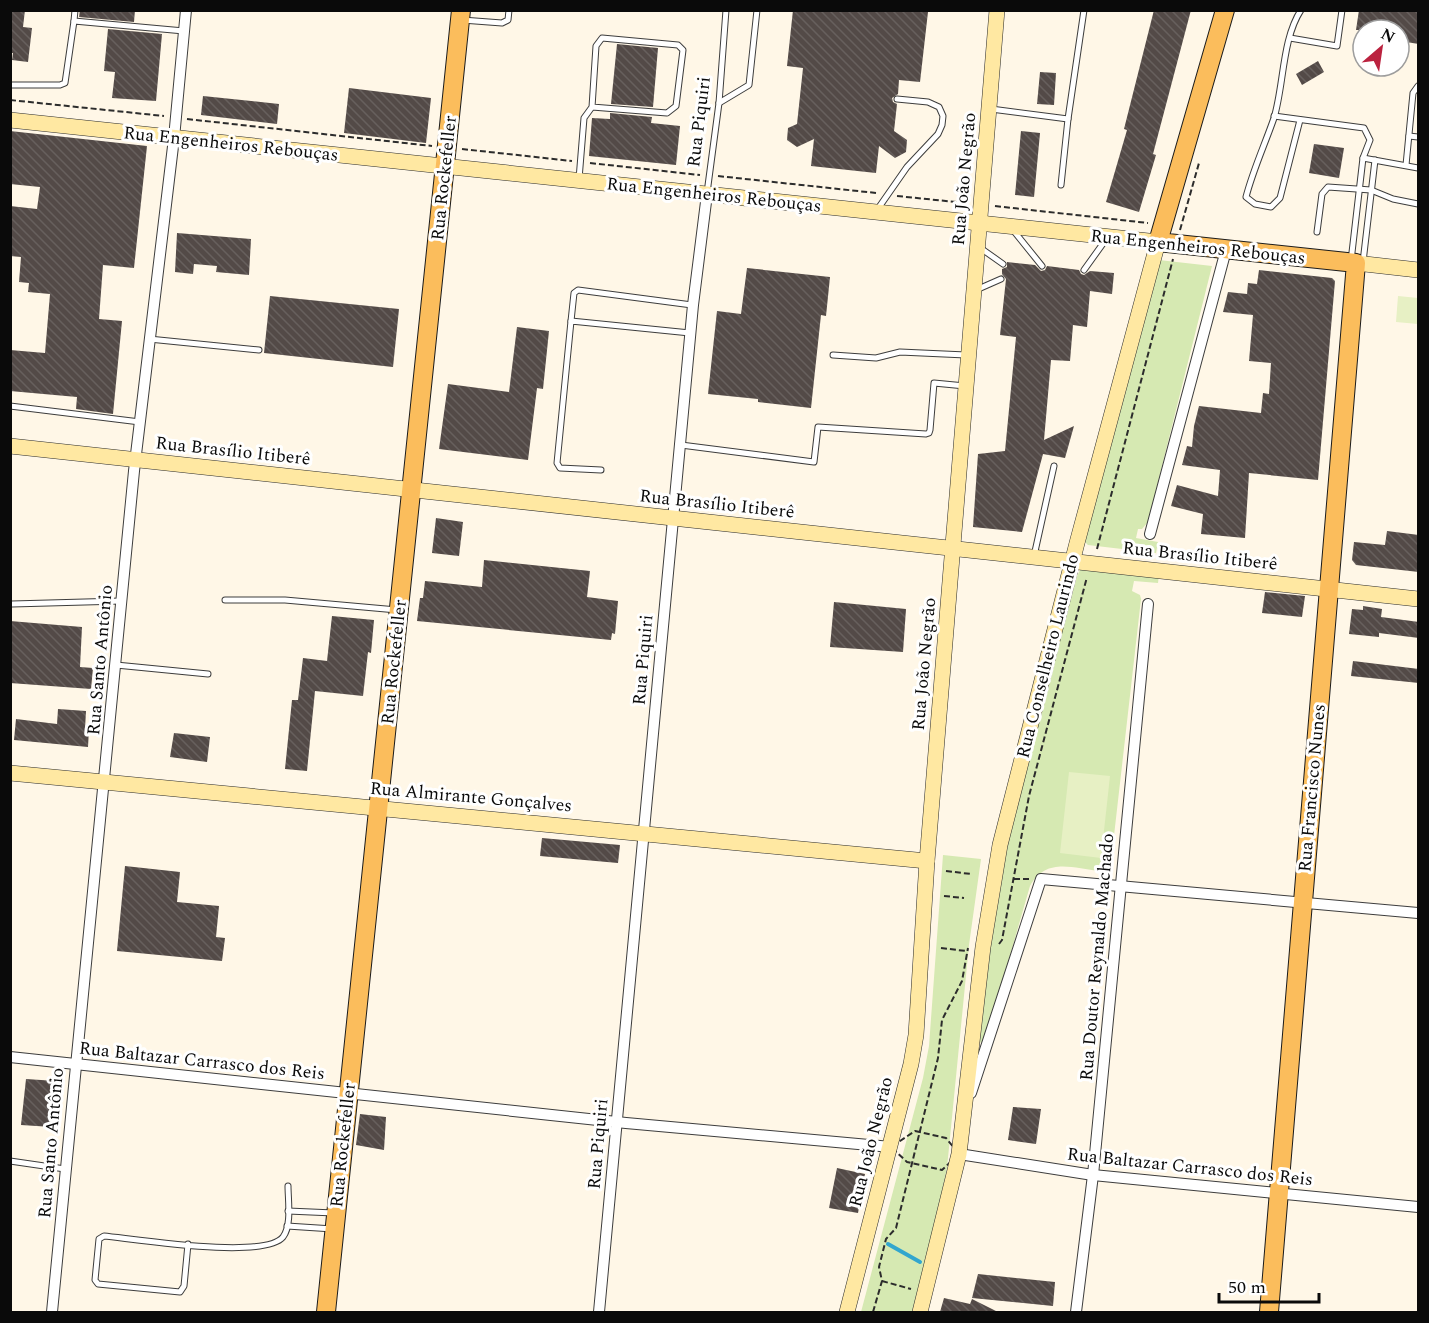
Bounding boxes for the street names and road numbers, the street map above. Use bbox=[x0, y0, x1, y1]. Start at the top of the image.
street label: Rua Piquiri bbox=[680, 75, 718, 169]
street label: Rua João Negrão bbox=[945, 111, 983, 247]
street label: Rua Rockefeller bbox=[424, 114, 464, 242]
street label: Rua Engenheiros Rebouças bbox=[122, 119, 340, 169]
street label: Rua Engenheiros Rebouças bbox=[605, 170, 823, 220]
street label: Rua Engenheiros Rebouças bbox=[1089, 222, 1307, 272]
street label: Rua Brasílio Itiberê bbox=[154, 429, 312, 473]
street label: Rua Brasílio Itiberê bbox=[638, 482, 796, 526]
street label: Rua Brasílio Itiberê bbox=[1121, 534, 1279, 578]
street label: Rua Conselheiro Laurindo bbox=[1010, 551, 1086, 761]
street label: Rua Santo Antônio bbox=[80, 584, 120, 736]
street label: Rua João Negrão bbox=[905, 596, 943, 732]
street label: Rua Rockefeller bbox=[374, 598, 414, 726]
street label: Rua Piquiri bbox=[626, 614, 660, 706]
street label: Rua Francisco Nunes bbox=[1291, 703, 1333, 873]
street label: Rua Almirante Gonçalves bbox=[369, 775, 573, 819]
street label: Rua Doutor Reynaldo Machado bbox=[1073, 832, 1121, 1082]
street label: Rua Baltazar Carrasco dos Reis bbox=[78, 1035, 326, 1087]
street label: Rua Santo Antônio bbox=[31, 1067, 71, 1219]
street label: Rua João Negrão bbox=[842, 1074, 900, 1210]
street label: Rua Rockefeller bbox=[323, 1081, 363, 1209]
street label: Rua Piquiri bbox=[581, 1098, 615, 1190]
street label: Rua Baltazar Carrasco dos Reis bbox=[1066, 1141, 1314, 1193]

